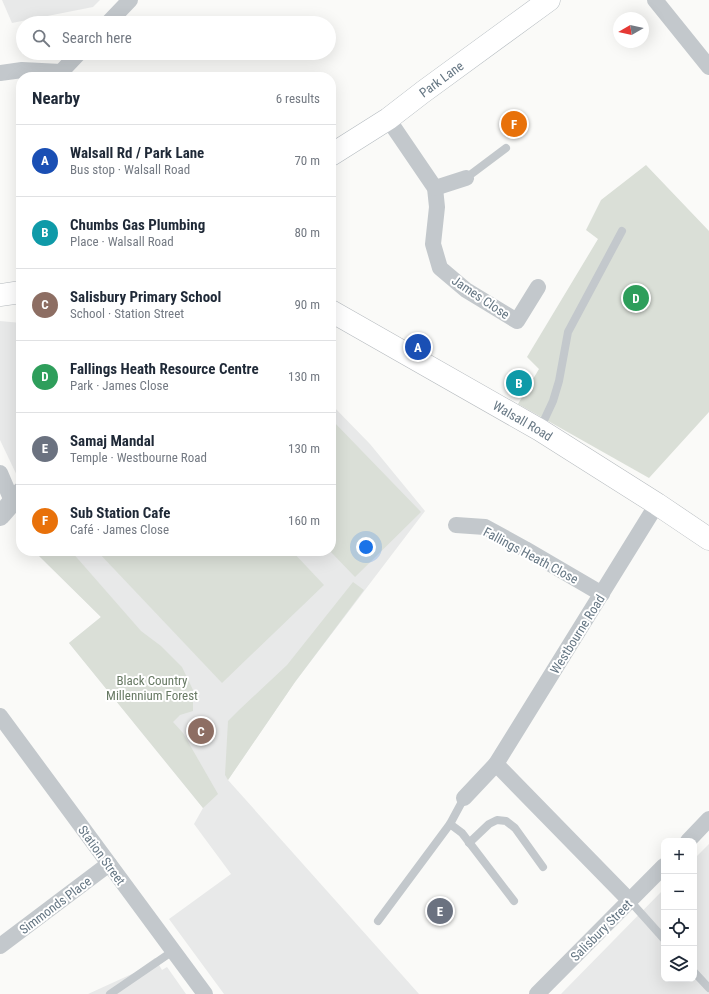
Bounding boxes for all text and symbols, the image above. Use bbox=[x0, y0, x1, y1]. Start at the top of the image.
north arrow bbox=[613, 12, 649, 48]
search box bbox=[16, 16, 336, 60]
icon: search bbox=[30, 27, 52, 49]
text: Search here bbox=[62, 29, 132, 47]
street label: Park Lane bbox=[416, 58, 466, 100]
text: Nearby bbox=[32, 88, 80, 108]
text: 6 results bbox=[276, 91, 320, 106]
pin: F bbox=[501, 109, 527, 139]
text: Walsall Rd / Park Lane bbox=[70, 144, 204, 162]
text: A bbox=[41, 153, 49, 168]
text: 70 m bbox=[294, 153, 320, 168]
text: Bus stop · Walsall Road bbox=[70, 162, 190, 177]
text: Chumbs Gas Plumbing bbox=[70, 216, 205, 234]
text: B bbox=[41, 225, 49, 240]
text: 80 m bbox=[294, 225, 320, 240]
text: Place · Walsall Road bbox=[70, 234, 174, 249]
street label: James Close bbox=[449, 273, 512, 322]
pin: D bbox=[623, 283, 649, 313]
text: Salisbury Primary School bbox=[70, 288, 221, 306]
text: C bbox=[41, 297, 49, 312]
text: 90 m bbox=[294, 297, 320, 312]
text: School · Station Street bbox=[70, 306, 184, 321]
pin: A bbox=[405, 332, 431, 362]
text: Fallings Heath Resource Centre bbox=[70, 360, 259, 378]
pin: B bbox=[506, 368, 532, 398]
text: D bbox=[41, 369, 49, 384]
text: 130 m bbox=[288, 369, 320, 384]
text: Park · James Close bbox=[70, 378, 169, 393]
street label: Walsall Road bbox=[490, 398, 555, 444]
text: Samaj Mandal bbox=[70, 432, 155, 450]
text: E bbox=[42, 441, 48, 456]
text: 130 m bbox=[288, 441, 320, 456]
text: Temple · Westbourne Road bbox=[70, 450, 207, 465]
text: Sub Station Cafe bbox=[70, 504, 170, 522]
text: F bbox=[42, 513, 48, 528]
text: 160 m bbox=[288, 513, 320, 528]
text: Café · James Close bbox=[70, 522, 169, 537]
street label: Fallings Heath Close bbox=[481, 524, 581, 587]
your location bbox=[356, 537, 376, 557]
street label: Westbourne Road bbox=[547, 592, 608, 677]
park label: Black Country Millennium Forest bbox=[106, 673, 198, 703]
pin: C bbox=[188, 716, 214, 746]
street label: Station Street bbox=[75, 823, 128, 888]
map controls bbox=[661, 838, 697, 982]
button: + bbox=[661, 838, 697, 874]
street label: Simmonds Place bbox=[16, 874, 94, 937]
button: − bbox=[661, 874, 697, 910]
pin: E bbox=[427, 896, 453, 926]
street label: Salisbury Street bbox=[568, 896, 635, 964]
button: locate bbox=[661, 910, 697, 946]
button: layers bbox=[661, 946, 697, 982]

